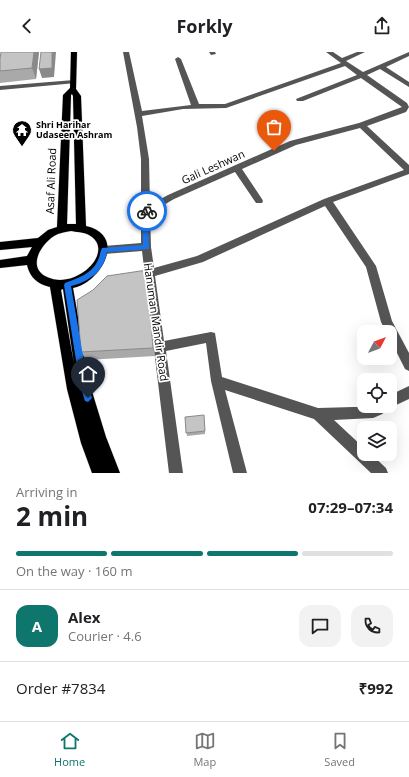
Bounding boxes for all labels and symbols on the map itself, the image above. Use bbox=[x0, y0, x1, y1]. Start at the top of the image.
pin bbox=[257, 110, 291, 151]
place label: Shri Harihar Udaseen Ashram bbox=[36, 118, 112, 141]
temple icon: Shri Harihar Udaseen Ashram bbox=[11, 119, 33, 147]
street label: Gali Leshwan bbox=[179, 146, 247, 187]
street label: Asaf Ali Road bbox=[42, 147, 59, 214]
courier bbox=[127, 191, 167, 231]
street label: Hanuman Mandir Road bbox=[141, 262, 172, 382]
north arrow bbox=[357, 325, 397, 365]
pin bbox=[71, 357, 105, 398]

